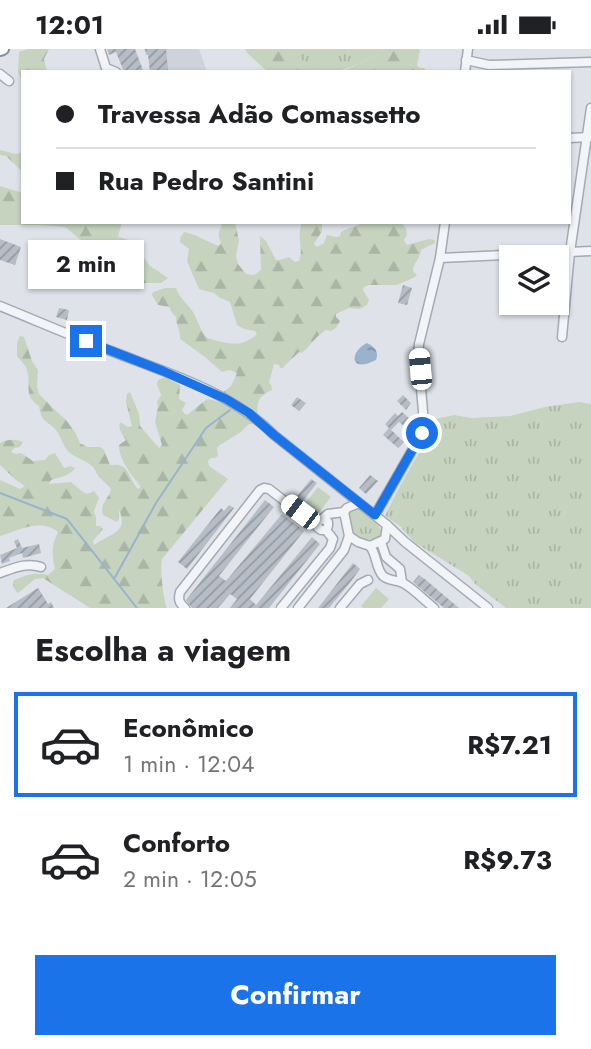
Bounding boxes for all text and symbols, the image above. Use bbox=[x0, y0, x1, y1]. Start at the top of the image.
text: 12:01 bbox=[35, 6, 104, 44]
text: Travessa Adão Comassetto bbox=[98, 95, 421, 133]
text: Rua Pedro Santini bbox=[98, 162, 314, 200]
callout: 2 min bbox=[28, 239, 144, 289]
map controls bbox=[499, 245, 569, 315]
button: layers bbox=[499, 245, 569, 315]
text: 2 min bbox=[56, 247, 116, 281]
route end bbox=[70, 325, 102, 357]
car bbox=[408, 347, 433, 391]
route start bbox=[406, 417, 438, 449]
car bbox=[277, 491, 324, 533]
text: Escolha a viagem bbox=[35, 627, 291, 673]
text: Econômico bbox=[123, 709, 254, 747]
icon: car bbox=[39, 713, 102, 776]
text: R$7.21 bbox=[467, 726, 552, 764]
text: 1 min · 12:04 bbox=[123, 747, 255, 781]
text: Conforto bbox=[123, 824, 230, 862]
icon: car bbox=[39, 828, 102, 891]
text: R$9.73 bbox=[463, 841, 552, 879]
text: 2 min · 12:05 bbox=[123, 862, 257, 896]
button: Confirmar bbox=[35, 955, 556, 1035]

